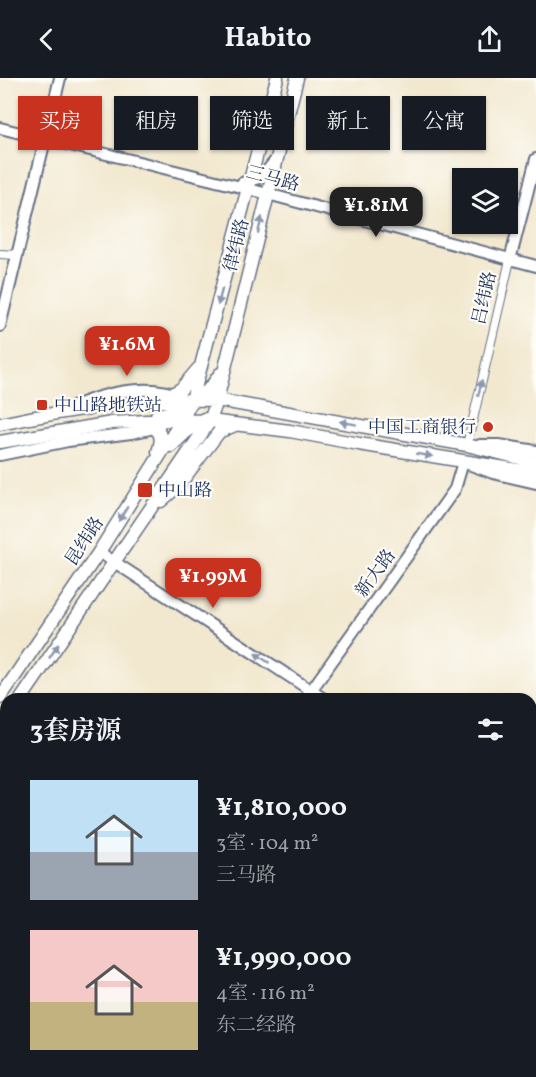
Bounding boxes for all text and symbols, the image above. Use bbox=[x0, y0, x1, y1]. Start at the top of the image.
text: Habito bbox=[225, 20, 311, 58]
icon: back bbox=[30, 23, 63, 56]
icon: share bbox=[473, 23, 506, 56]
chip: 买房 bbox=[18, 96, 102, 150]
chip: 租房 bbox=[114, 96, 198, 150]
chip: 筛选 bbox=[210, 96, 294, 150]
chip: 新上 bbox=[306, 96, 390, 150]
chip: 公寓 bbox=[402, 96, 486, 150]
street label: 三马路 bbox=[243, 160, 302, 199]
map controls bbox=[452, 168, 518, 234]
button: layers bbox=[452, 168, 518, 234]
pin: ¥1.81M bbox=[327, 187, 425, 238]
text: ¥1.81M bbox=[344, 192, 408, 220]
street label: 律纬路 bbox=[219, 216, 256, 275]
one-way arrow bbox=[255, 216, 265, 234]
street label: 吕纬路 bbox=[467, 269, 504, 327]
one-way arrow bbox=[214, 288, 224, 306]
pin: ¥1.6M bbox=[85, 326, 169, 377]
text: ¥1.6M bbox=[99, 331, 155, 359]
one-way arrow bbox=[476, 379, 486, 397]
place label: 中山路地铁站 bbox=[54, 394, 162, 419]
marker: 中山路地铁站 bbox=[35, 398, 49, 412]
place label: 中国工商银行 bbox=[368, 416, 476, 441]
one-way arrow bbox=[338, 419, 357, 428]
marker: 中国工商银行 bbox=[481, 420, 495, 434]
one-way arrow bbox=[415, 451, 434, 460]
place label: 中山路 bbox=[158, 479, 212, 504]
marker: 中山路 bbox=[136, 481, 154, 499]
one-way arrow bbox=[117, 506, 128, 522]
street label: 昆纬路 bbox=[60, 512, 110, 571]
street label: 新大路 bbox=[350, 545, 402, 603]
pin: ¥1.99M bbox=[164, 558, 262, 609]
text: ¥1.99M bbox=[179, 563, 247, 591]
one-way arrow bbox=[48, 643, 60, 659]
one-way arrow bbox=[255, 652, 271, 664]
icon: filters bbox=[474, 713, 507, 746]
text: 3套房源 bbox=[30, 714, 121, 750]
text: ¥1,810,000 bbox=[216, 790, 347, 826]
icon: home bbox=[78, 804, 150, 876]
text: 3室 · 104 m² bbox=[216, 830, 319, 858]
text: 三马路 bbox=[216, 862, 276, 890]
text: ¥1,990,000 bbox=[216, 940, 352, 976]
icon: home bbox=[78, 954, 150, 1026]
text: 4室 · 116 m² bbox=[216, 980, 315, 1008]
text: 东二经路 bbox=[216, 1012, 296, 1040]

